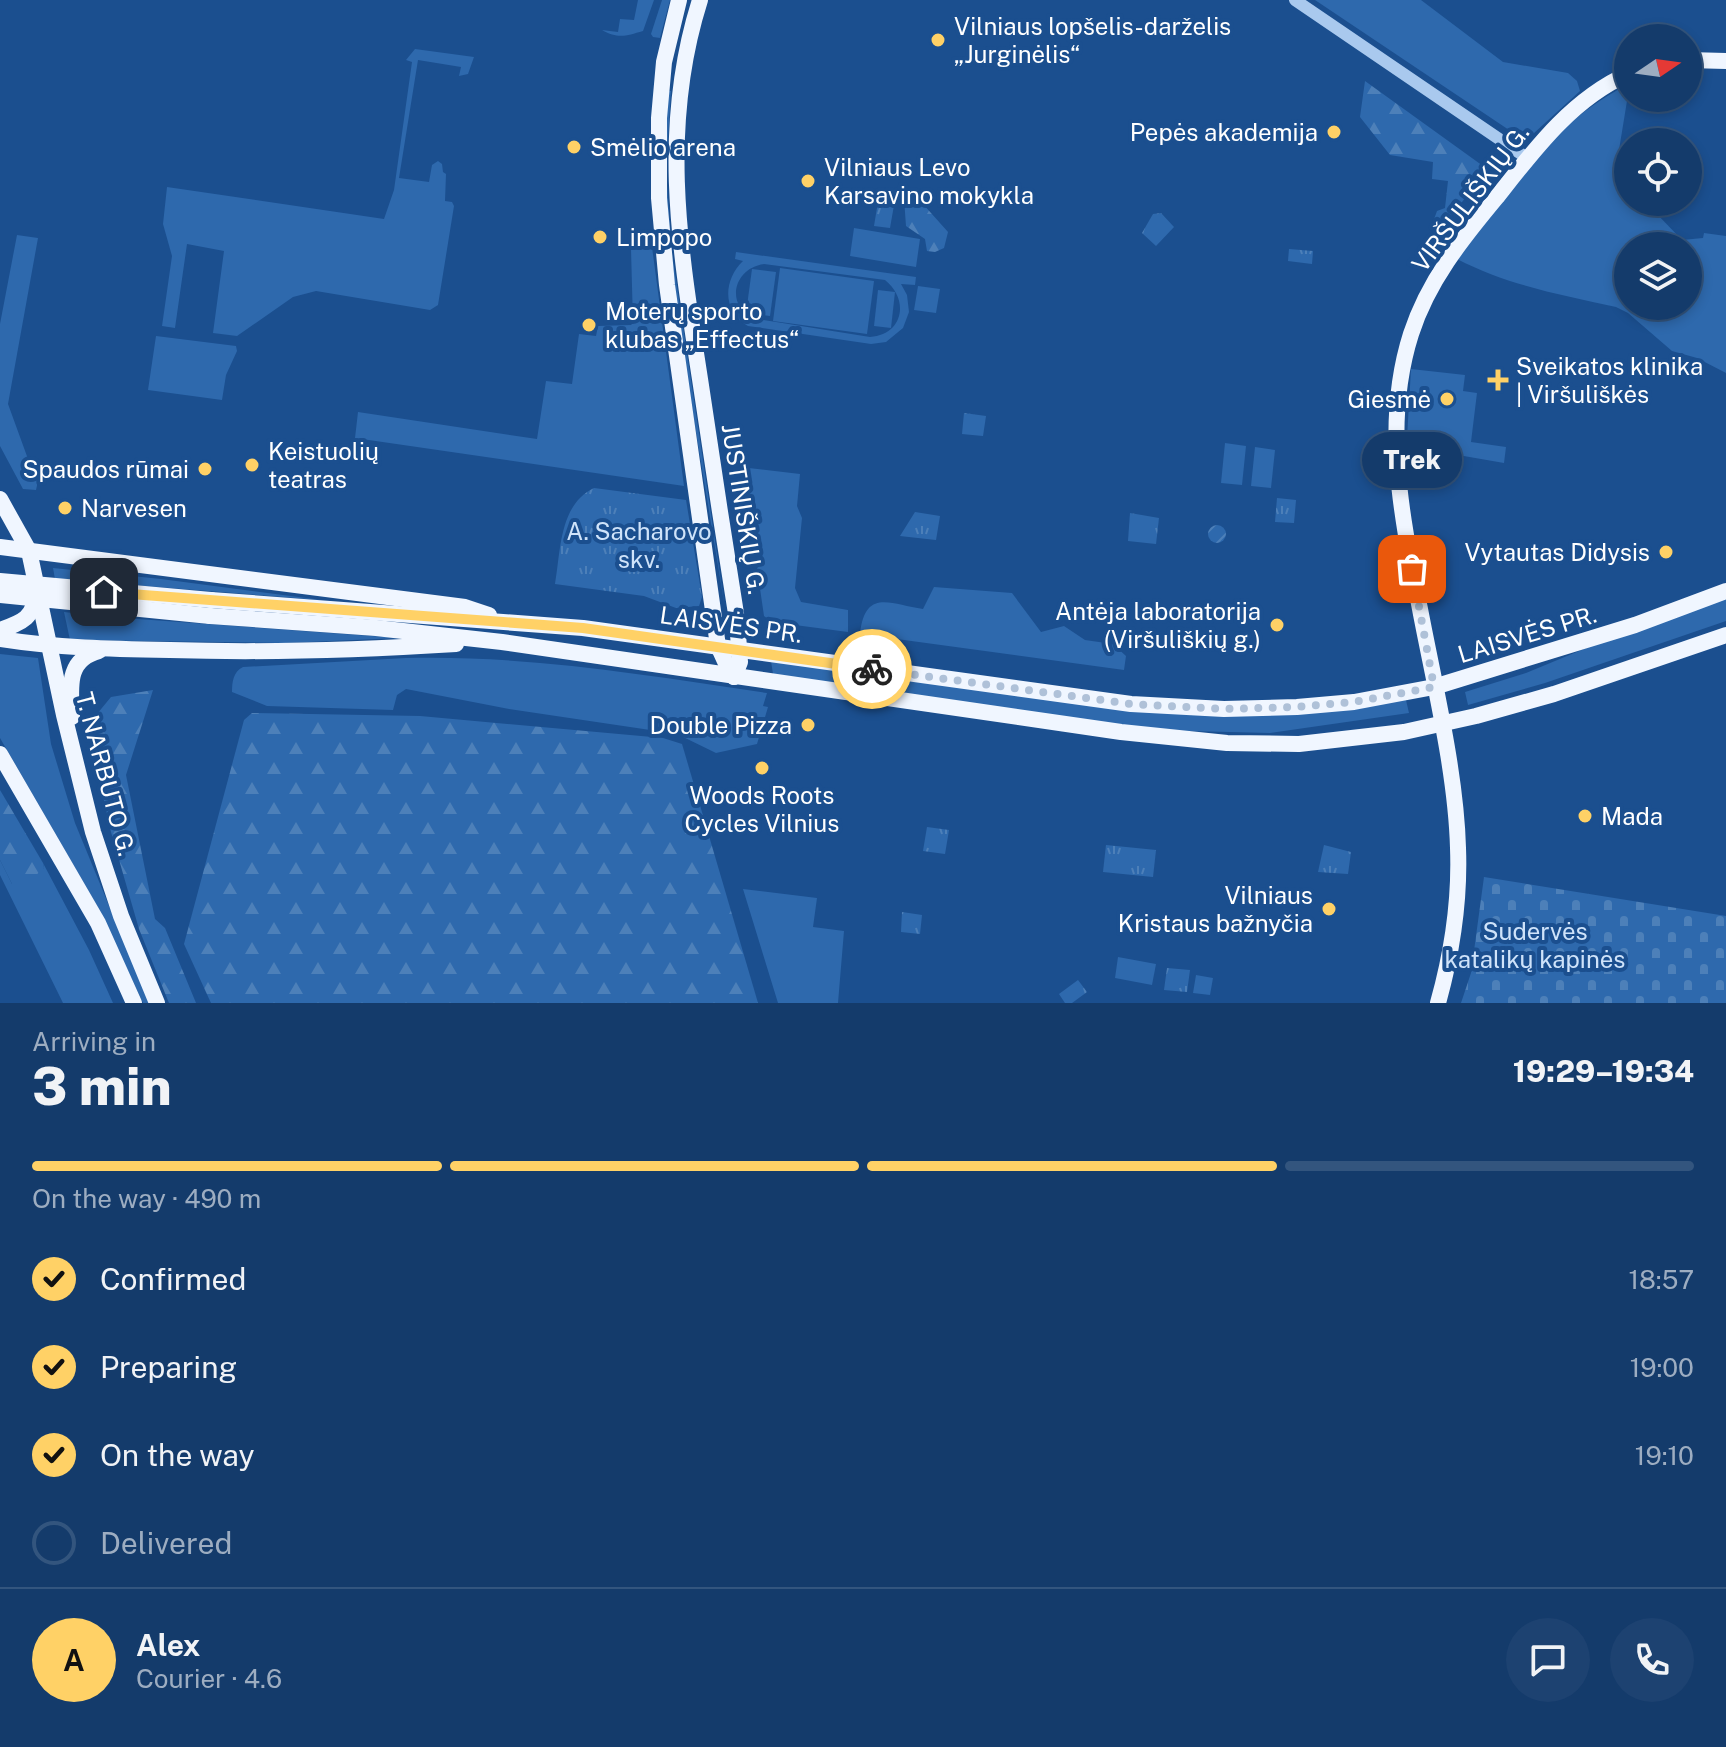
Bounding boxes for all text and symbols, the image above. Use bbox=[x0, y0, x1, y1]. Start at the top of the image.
place label: Vilniaus lopšelis-darželis „Jurginėlis“ bbox=[954, 12, 1231, 68]
north arrow bbox=[1614, 24, 1702, 112]
map controls bbox=[1614, 24, 1702, 320]
marker: Vilniaus lopšelis-darželis „Jurginėlis“ bbox=[929, 31, 947, 49]
place label: Pepės akademija bbox=[1130, 118, 1318, 146]
street label: VIRŠULIŠKIŲ G. bbox=[1406, 119, 1534, 277]
marker: Pepės akademija bbox=[1325, 123, 1343, 141]
button: locate bbox=[1614, 128, 1702, 216]
place label: Smėlio arena bbox=[590, 133, 736, 161]
marker: Smėlio arena bbox=[565, 138, 583, 156]
place label: Vilniaus Levo Karsavino mokykla bbox=[824, 153, 1034, 209]
marker: Vilniaus Levo Karsavino mokykla bbox=[799, 172, 817, 190]
place label: Limpopo bbox=[616, 223, 712, 251]
marker: Limpopo bbox=[591, 228, 609, 246]
button: layers bbox=[1614, 232, 1702, 320]
place label: Moterų sporto klubas „Effectus“ bbox=[605, 297, 799, 353]
marker: Moterų sporto klubas „Effectus“ bbox=[580, 316, 598, 334]
place label: Sveikatos klinika | Viršuliškės bbox=[1516, 352, 1703, 408]
marker: Sveikatos klinika | Viršuliškės bbox=[1487, 369, 1509, 391]
place label: Giesmė bbox=[1347, 385, 1431, 413]
marker: Giesmė bbox=[1438, 390, 1456, 408]
street label: JUSTINIŠKIŲ G. bbox=[717, 422, 771, 596]
callout: Trek bbox=[1362, 433, 1462, 489]
place label: Keistuolių teatras bbox=[268, 437, 379, 493]
text: Trek bbox=[1383, 444, 1441, 475]
place label: Spaudos rūmai bbox=[22, 455, 189, 483]
marker: Keistuolių teatras bbox=[243, 456, 261, 474]
marker: Spaudos rūmai bbox=[196, 460, 214, 478]
place label: Narvesen bbox=[81, 494, 187, 522]
marker: Narvesen bbox=[56, 499, 74, 517]
park label: A. Sacharovo skv. bbox=[566, 517, 712, 573]
pin bbox=[1378, 535, 1446, 603]
place label: Vytautas Didysis bbox=[1464, 538, 1650, 566]
marker: Vytautas Didysis bbox=[1657, 543, 1675, 561]
icon: bag bbox=[1390, 547, 1434, 591]
pin bbox=[70, 558, 138, 626]
icon: home bbox=[82, 570, 126, 614]
place label: Antėja laboratorija (Viršuliškių g.) bbox=[1055, 597, 1261, 653]
street label: LAISVĖS PR. bbox=[658, 600, 804, 648]
street label: LAISVĖS PR. bbox=[1454, 600, 1600, 668]
marker: Antėja laboratorija (Viršuliškių g.) bbox=[1268, 616, 1286, 634]
courier bbox=[832, 629, 912, 709]
icon: bike bbox=[850, 647, 894, 691]
street label: T. NARBUTO G. bbox=[71, 689, 141, 859]
place label: Double Pizza bbox=[650, 711, 792, 739]
marker: Double Pizza bbox=[799, 716, 817, 734]
marker: Woods Roots Cycles Vilnius bbox=[753, 759, 771, 777]
place label: Woods Roots Cycles Vilnius bbox=[685, 781, 839, 837]
place label: Mada bbox=[1601, 802, 1663, 830]
marker: Mada bbox=[1576, 807, 1594, 825]
place label: Vilniaus Kristaus bažnyčia bbox=[1118, 881, 1313, 937]
marker: Vilniaus Kristaus bažnyčia bbox=[1320, 900, 1338, 918]
park label: Sudervės katalikų kapinės bbox=[1445, 917, 1625, 973]
text: Arriving in bbox=[32, 1026, 156, 1057]
text: 19:29–19:34 bbox=[1513, 1053, 1694, 1089]
text: 3 min bbox=[32, 1056, 172, 1117]
text: On the way · 490 m bbox=[32, 1183, 261, 1214]
icon: check bbox=[32, 1257, 76, 1301]
text: Confirmed bbox=[100, 1261, 246, 1297]
text: 18:57 bbox=[1628, 1264, 1694, 1295]
icon: check bbox=[32, 1345, 76, 1389]
text: Preparing bbox=[100, 1349, 237, 1385]
text: 19:00 bbox=[1630, 1352, 1694, 1383]
icon: check bbox=[32, 1433, 76, 1477]
text: On the way bbox=[100, 1437, 254, 1473]
text: 19:10 bbox=[1635, 1440, 1694, 1471]
text: Delivered bbox=[100, 1525, 232, 1561]
button: chat bbox=[1506, 1618, 1590, 1702]
button: phone bbox=[1610, 1618, 1694, 1702]
text: Alex bbox=[136, 1627, 200, 1663]
text: A bbox=[63, 1642, 85, 1678]
text: Courier · 4.6 bbox=[136, 1663, 282, 1694]

